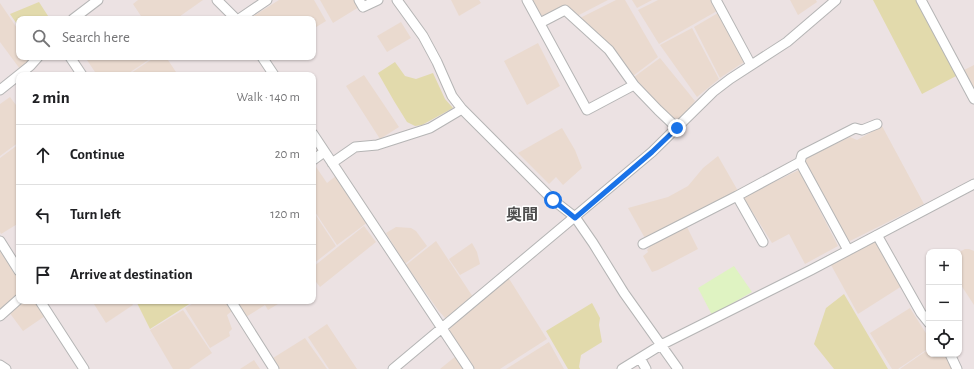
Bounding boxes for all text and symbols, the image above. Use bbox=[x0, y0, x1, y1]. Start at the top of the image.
search box bbox=[16, 16, 316, 60]
icon: search bbox=[30, 27, 52, 49]
text: Search here bbox=[62, 30, 130, 45]
text: 2 min bbox=[32, 89, 70, 106]
text: Walk · 140 m bbox=[237, 91, 300, 104]
route end bbox=[668, 119, 686, 137]
icon: ahead bbox=[32, 144, 54, 166]
text: Continue bbox=[70, 147, 125, 162]
text: 20 m bbox=[275, 148, 300, 161]
route start bbox=[544, 191, 562, 209]
icon: left bbox=[32, 204, 54, 226]
district label: 奥間 bbox=[506, 206, 538, 223]
text: Turn left bbox=[70, 207, 121, 222]
text: 120 m bbox=[270, 208, 300, 221]
map controls bbox=[926, 249, 962, 357]
button: + bbox=[926, 249, 962, 285]
icon: arrive bbox=[32, 264, 54, 286]
text: Arrive at destination bbox=[70, 267, 193, 282]
button: − bbox=[926, 285, 962, 321]
button: locate bbox=[926, 321, 962, 357]

